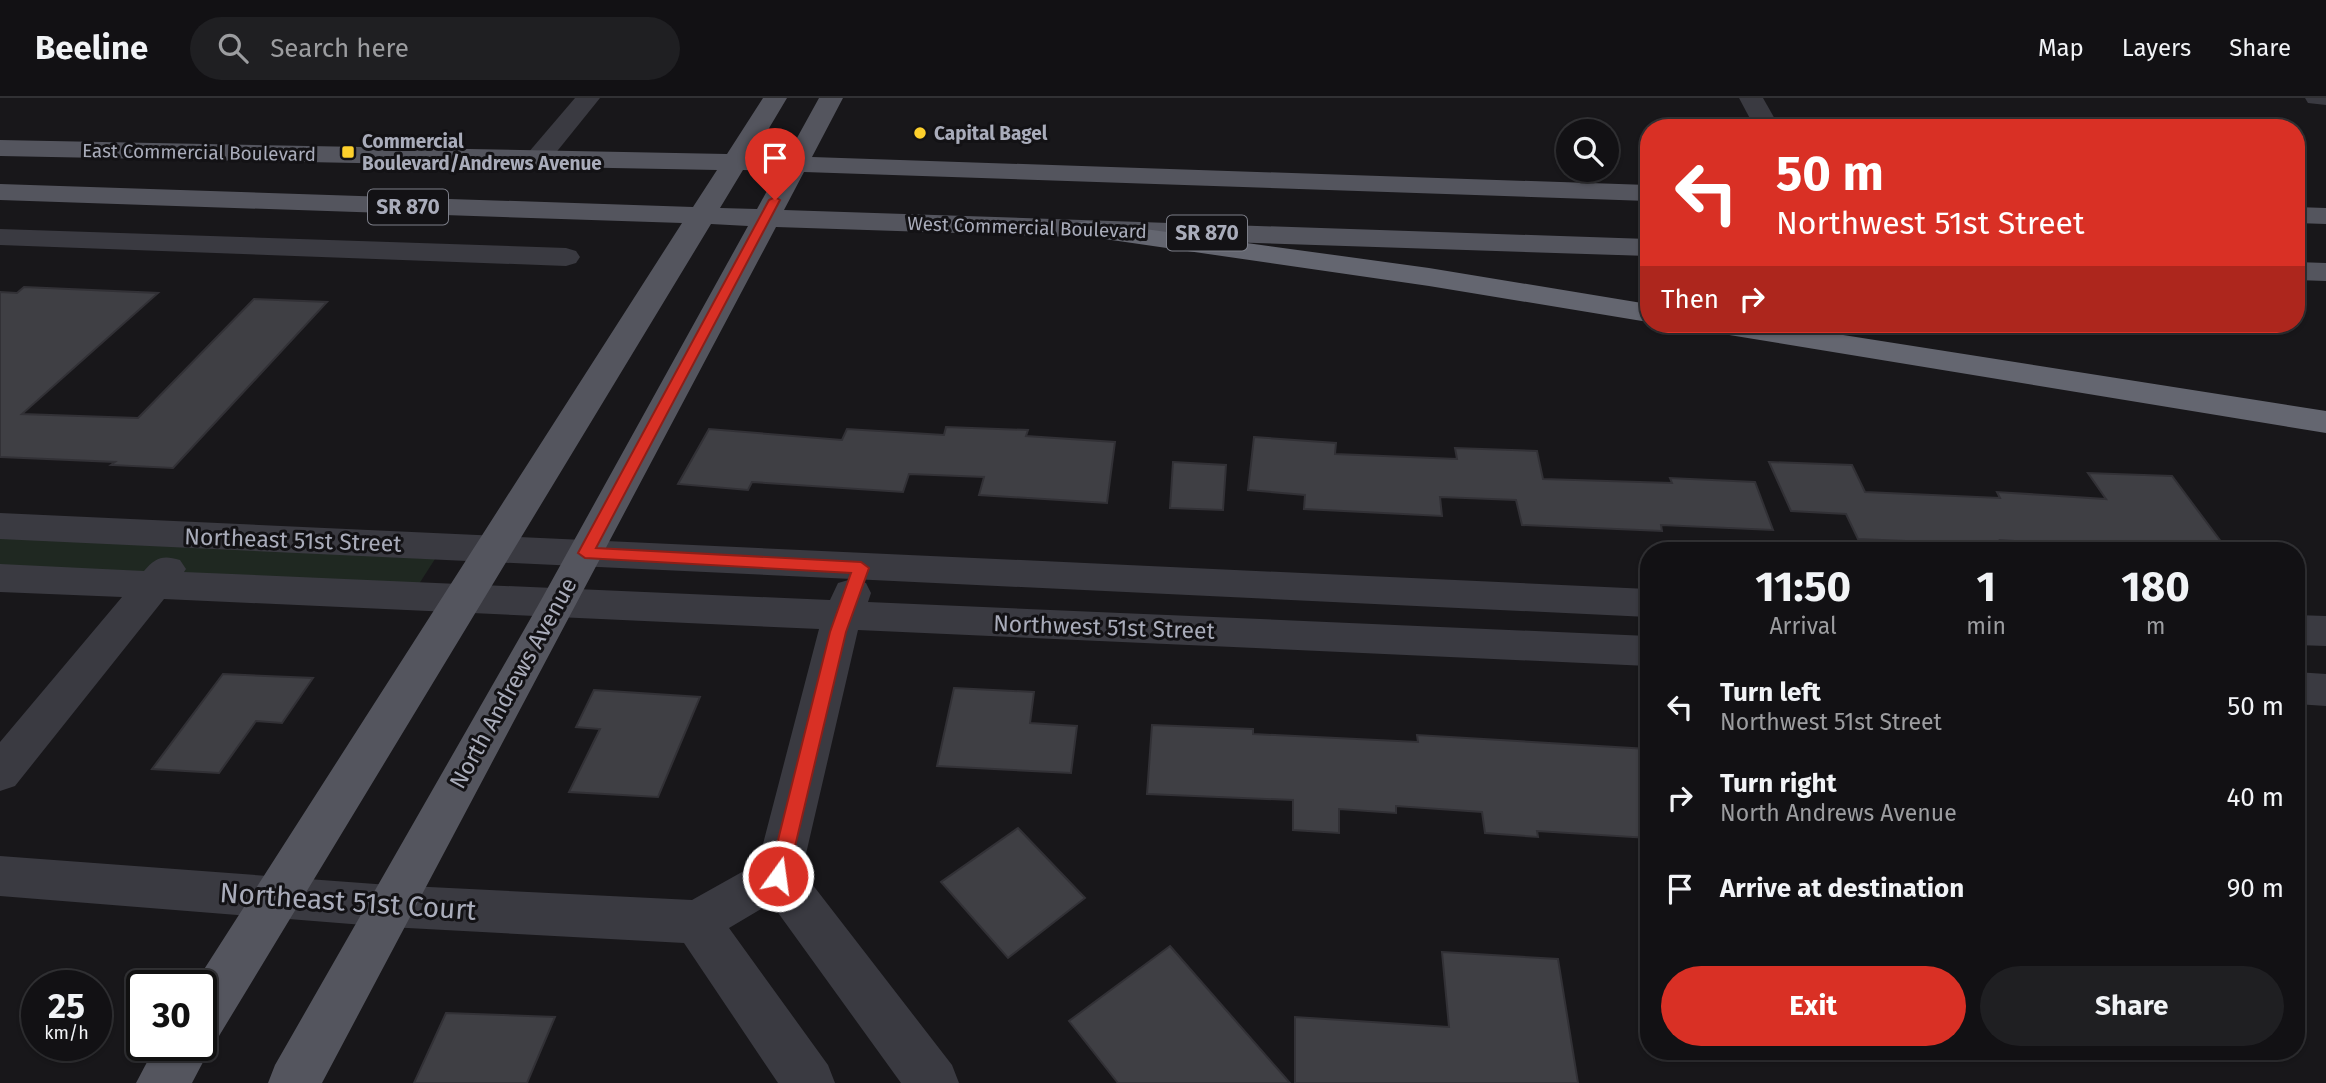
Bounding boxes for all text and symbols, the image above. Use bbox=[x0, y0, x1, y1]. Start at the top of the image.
search box bbox=[190, 17, 680, 80]
text: Beeline bbox=[35, 28, 148, 68]
icon: search bbox=[214, 29, 252, 67]
text: Search here bbox=[270, 33, 409, 64]
text: Map bbox=[2038, 34, 2084, 62]
text: Layers bbox=[2122, 34, 2191, 62]
text: Share bbox=[2229, 34, 2291, 62]
map controls bbox=[1556, 119, 1619, 182]
button: search bbox=[1556, 119, 1619, 182]
place label: Capital Bagel bbox=[934, 122, 1048, 145]
marker: Capital Bagel bbox=[912, 125, 928, 141]
pin bbox=[745, 128, 805, 200]
place label: Commercial Boulevard/Andrews Avenue bbox=[362, 130, 602, 175]
street label: East Commercial Boulevard bbox=[82, 139, 316, 166]
icon: arrive bbox=[756, 139, 794, 177]
marker: Commercial Boulevard/Andrews Avenue bbox=[340, 144, 356, 160]
text: 50 m bbox=[1776, 144, 1884, 203]
icon: left bbox=[1661, 147, 1752, 238]
road number: SR 870 bbox=[368, 190, 448, 224]
text: Northwest 51st Street bbox=[1776, 204, 2085, 242]
street label: West Commercial Boulevard bbox=[907, 212, 1147, 243]
road number: SR 870 bbox=[1167, 216, 1247, 250]
icon: right bbox=[1733, 280, 1771, 318]
text: Then bbox=[1661, 284, 1719, 315]
street label: Northeast 51st Street bbox=[184, 522, 403, 558]
text: 11:50 bbox=[1755, 562, 1851, 612]
text: 1 bbox=[1976, 562, 1996, 612]
text: 180 bbox=[2121, 562, 2190, 612]
street label: North Andrews Avenue bbox=[443, 573, 583, 793]
street label: Northwest 51st Street bbox=[993, 609, 1216, 645]
text: Arrival bbox=[1769, 612, 1837, 640]
text: min bbox=[1966, 612, 2006, 640]
text: m bbox=[2146, 612, 2165, 640]
text: Turn left bbox=[1720, 677, 1821, 708]
icon: left bbox=[1661, 688, 1699, 726]
text: 50 m bbox=[2227, 691, 2284, 722]
text: Northwest 51st Street bbox=[1720, 708, 1942, 736]
text: Turn right bbox=[1720, 768, 1837, 799]
icon: right bbox=[1661, 779, 1699, 817]
text: 40 m bbox=[2226, 782, 2284, 813]
text: North Andrews Avenue bbox=[1720, 799, 1957, 827]
position arrow bbox=[741, 839, 815, 913]
icon: arrive bbox=[1661, 870, 1699, 908]
text: Arrive at destination bbox=[1720, 873, 1964, 904]
text: 90 m bbox=[2227, 873, 2284, 904]
street label: Northeast 51st Court bbox=[218, 876, 478, 927]
button: Exit bbox=[1661, 966, 1966, 1046]
button: Share bbox=[1980, 966, 2284, 1046]
speed limit sign: 30 bbox=[126, 970, 217, 1061]
text: 25 bbox=[48, 985, 85, 1027]
text: km/h bbox=[44, 1022, 89, 1044]

